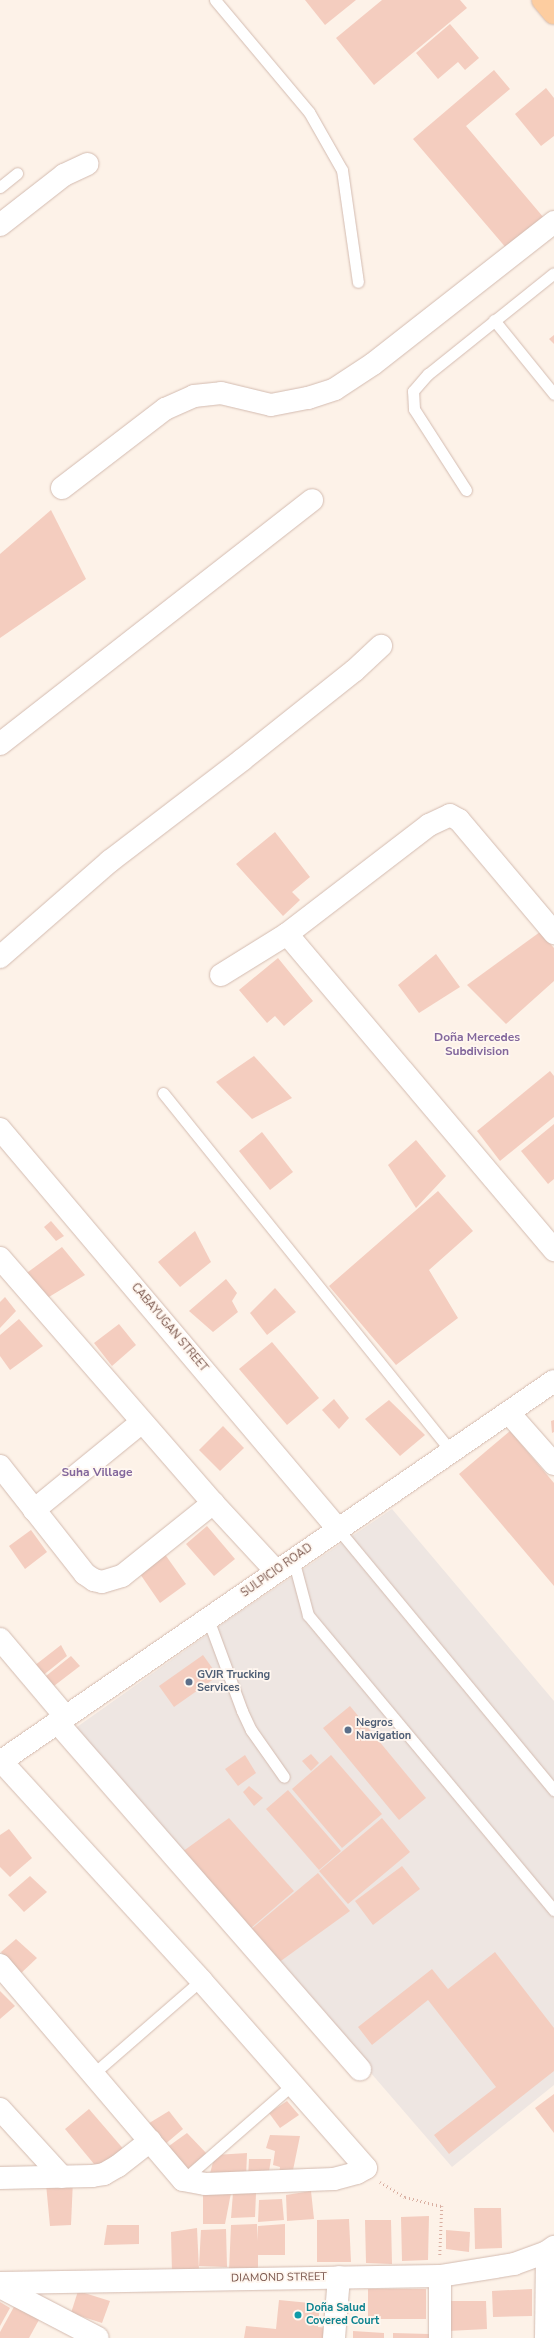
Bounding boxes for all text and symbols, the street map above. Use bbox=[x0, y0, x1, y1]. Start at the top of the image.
district label: Doña Mercedes Subdivision bbox=[434, 1031, 520, 1059]
street label: CABAYUGAN STREET bbox=[128, 1281, 210, 1375]
district label: Suha Village bbox=[62, 1466, 132, 1480]
street label: SULPICIO ROAD bbox=[239, 1542, 315, 1600]
place label: GVJR Trucking Services bbox=[197, 1669, 270, 1695]
marker: GVJR Trucking Services bbox=[184, 1677, 194, 1687]
place label: Negros Navigation bbox=[356, 1717, 411, 1743]
marker: Negros Navigation bbox=[343, 1725, 353, 1735]
street label: DIAMOND STREET bbox=[231, 2271, 327, 2285]
place label: Doña Salud Covered Court bbox=[306, 2302, 379, 2328]
marker: Doña Salud Covered Court bbox=[293, 2310, 303, 2320]

